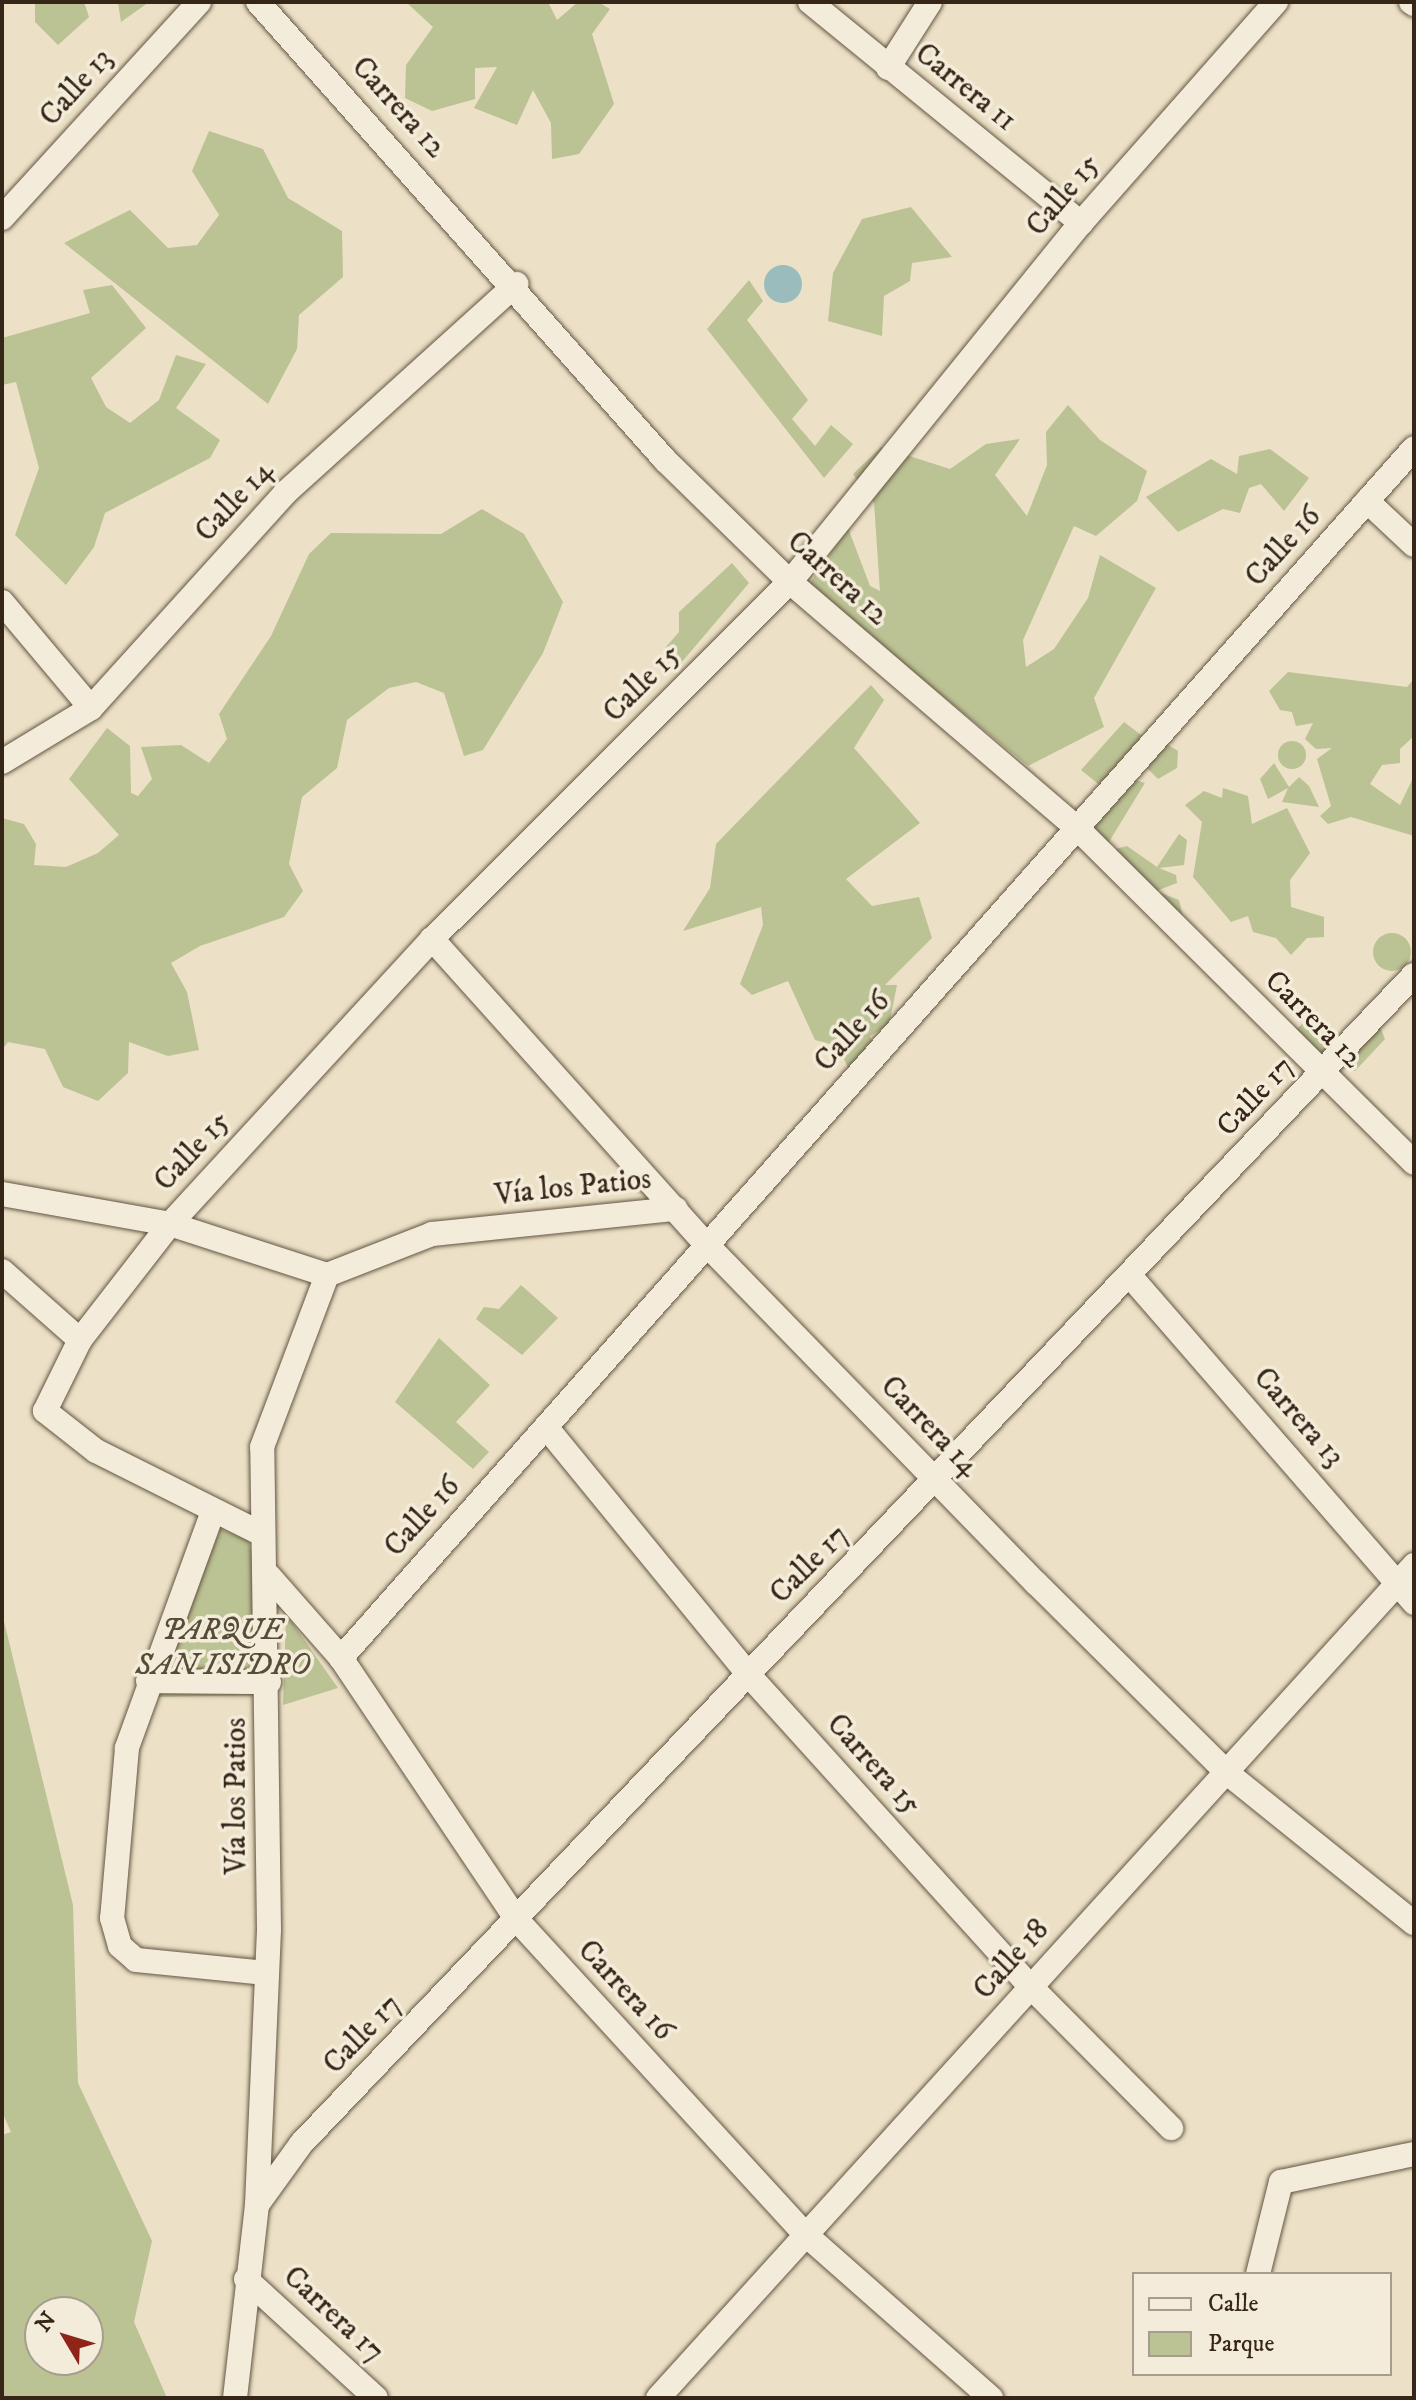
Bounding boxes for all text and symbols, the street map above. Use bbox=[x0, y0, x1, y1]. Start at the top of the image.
street label: Carrera 11 bbox=[907, 36, 1023, 140]
street label: Calle 13 bbox=[33, 42, 121, 134]
street label: Carrera 12 bbox=[343, 50, 453, 166]
street label: Calle 15 bbox=[1020, 148, 1108, 244]
street label: Calle 14 bbox=[189, 454, 281, 550]
street label: Calle 16 bbox=[1239, 499, 1329, 595]
street label: Carrera 12 bbox=[779, 524, 895, 634]
street label: Calle 15 bbox=[597, 638, 689, 730]
street label: Carrera 12 bbox=[1257, 964, 1369, 1076]
street label: Calle 16 bbox=[808, 984, 898, 1080]
street label: Calle 17 bbox=[1210, 1050, 1302, 1144]
street label: Calle 15 bbox=[147, 1105, 239, 1199]
street label: Vía los Patios bbox=[493, 1162, 653, 1214]
street label: Carrera 13 bbox=[1245, 1361, 1351, 1475]
street label: Carrera 14 bbox=[872, 1369, 986, 1485]
street label: Calle 16 bbox=[378, 1469, 468, 1565]
street label: Calle 17 bbox=[763, 1518, 857, 1612]
park label: PARQUE SAN ISIDRO bbox=[135, 1613, 311, 1684]
street label: Carrera 15 bbox=[818, 1707, 928, 1823]
street label: Vía los Patios bbox=[219, 1717, 255, 1875]
street label: Calle 18 bbox=[967, 1912, 1057, 2008]
street label: Carrera 16 bbox=[569, 1933, 681, 2049]
street label: Calle 17 bbox=[317, 1988, 409, 2082]
street label: Carrera 17 bbox=[275, 2259, 391, 2371]
legend bbox=[1132, 2272, 1392, 2376]
text: Calle bbox=[1208, 2289, 1258, 2319]
north arrow bbox=[24, 2296, 104, 2376]
text: N bbox=[30, 2307, 62, 2338]
text: Parque bbox=[1208, 2329, 1274, 2359]

